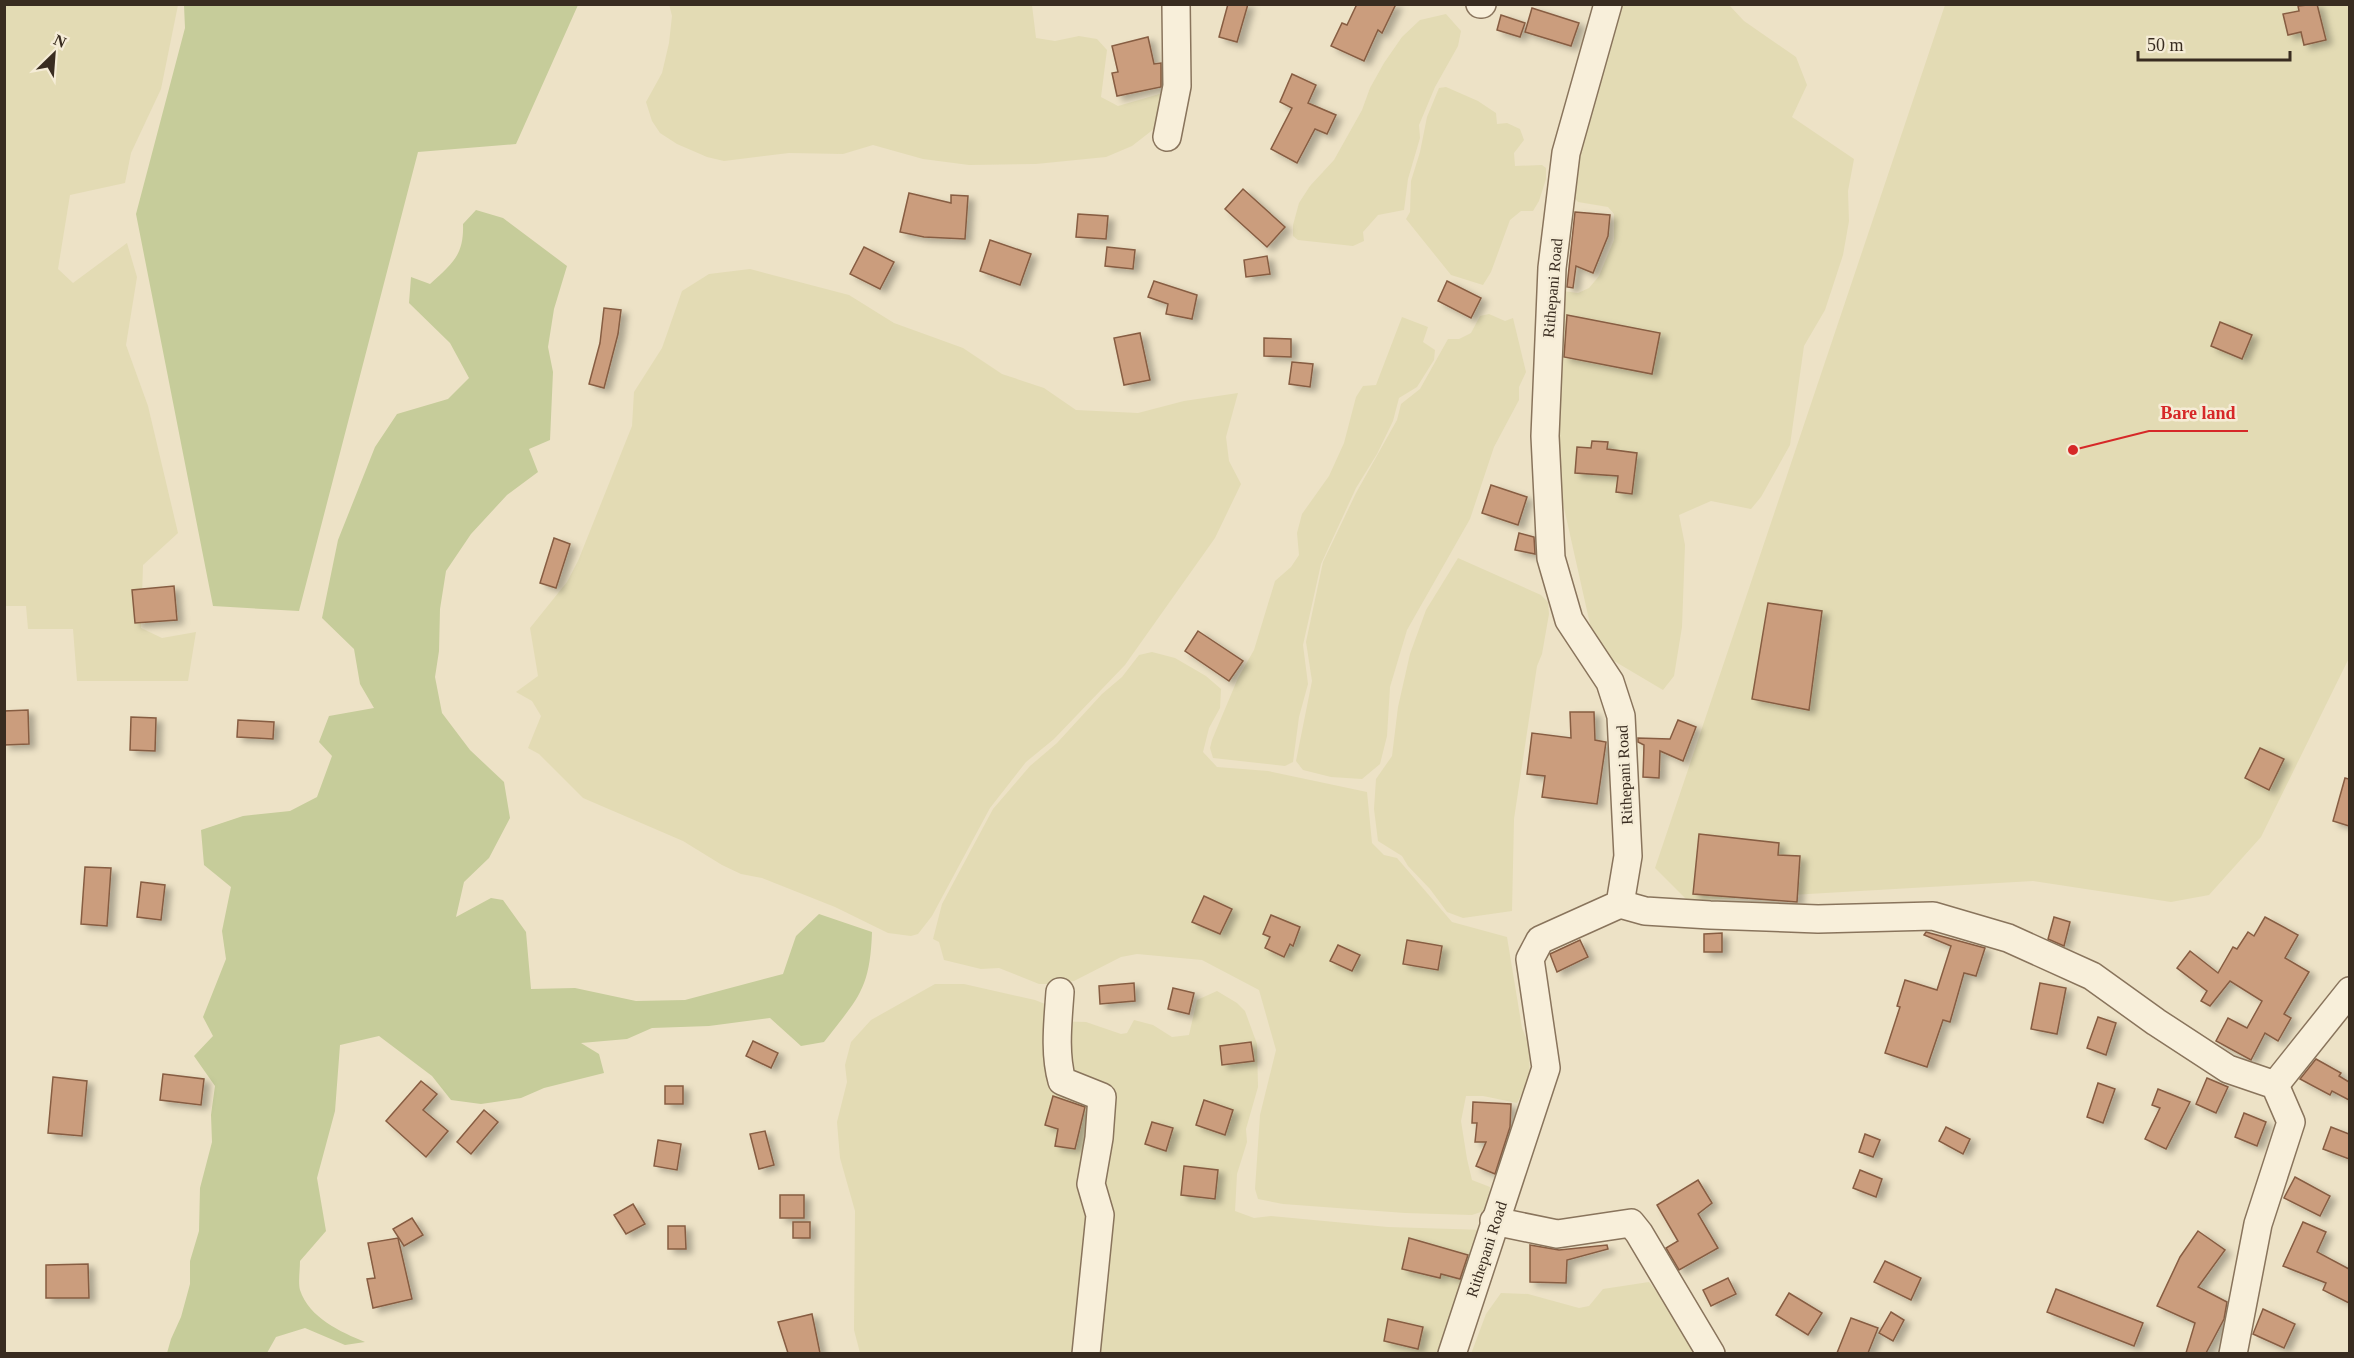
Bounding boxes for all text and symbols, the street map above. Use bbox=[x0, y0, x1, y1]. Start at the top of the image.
north arrow bbox=[24, 24, 84, 84]
scale bar bbox=[2138, 24, 2290, 62]
text: N bbox=[51, 31, 69, 51]
text: 50 m bbox=[2147, 35, 2184, 55]
street label: Rithepani Road bbox=[1540, 238, 1566, 339]
callout: Bare land bbox=[2149, 395, 2248, 431]
text: Bare land bbox=[2160, 403, 2236, 423]
street label: Rithepani Road bbox=[1613, 725, 1637, 825]
street label: Rithepani Road bbox=[1463, 1199, 1511, 1300]

